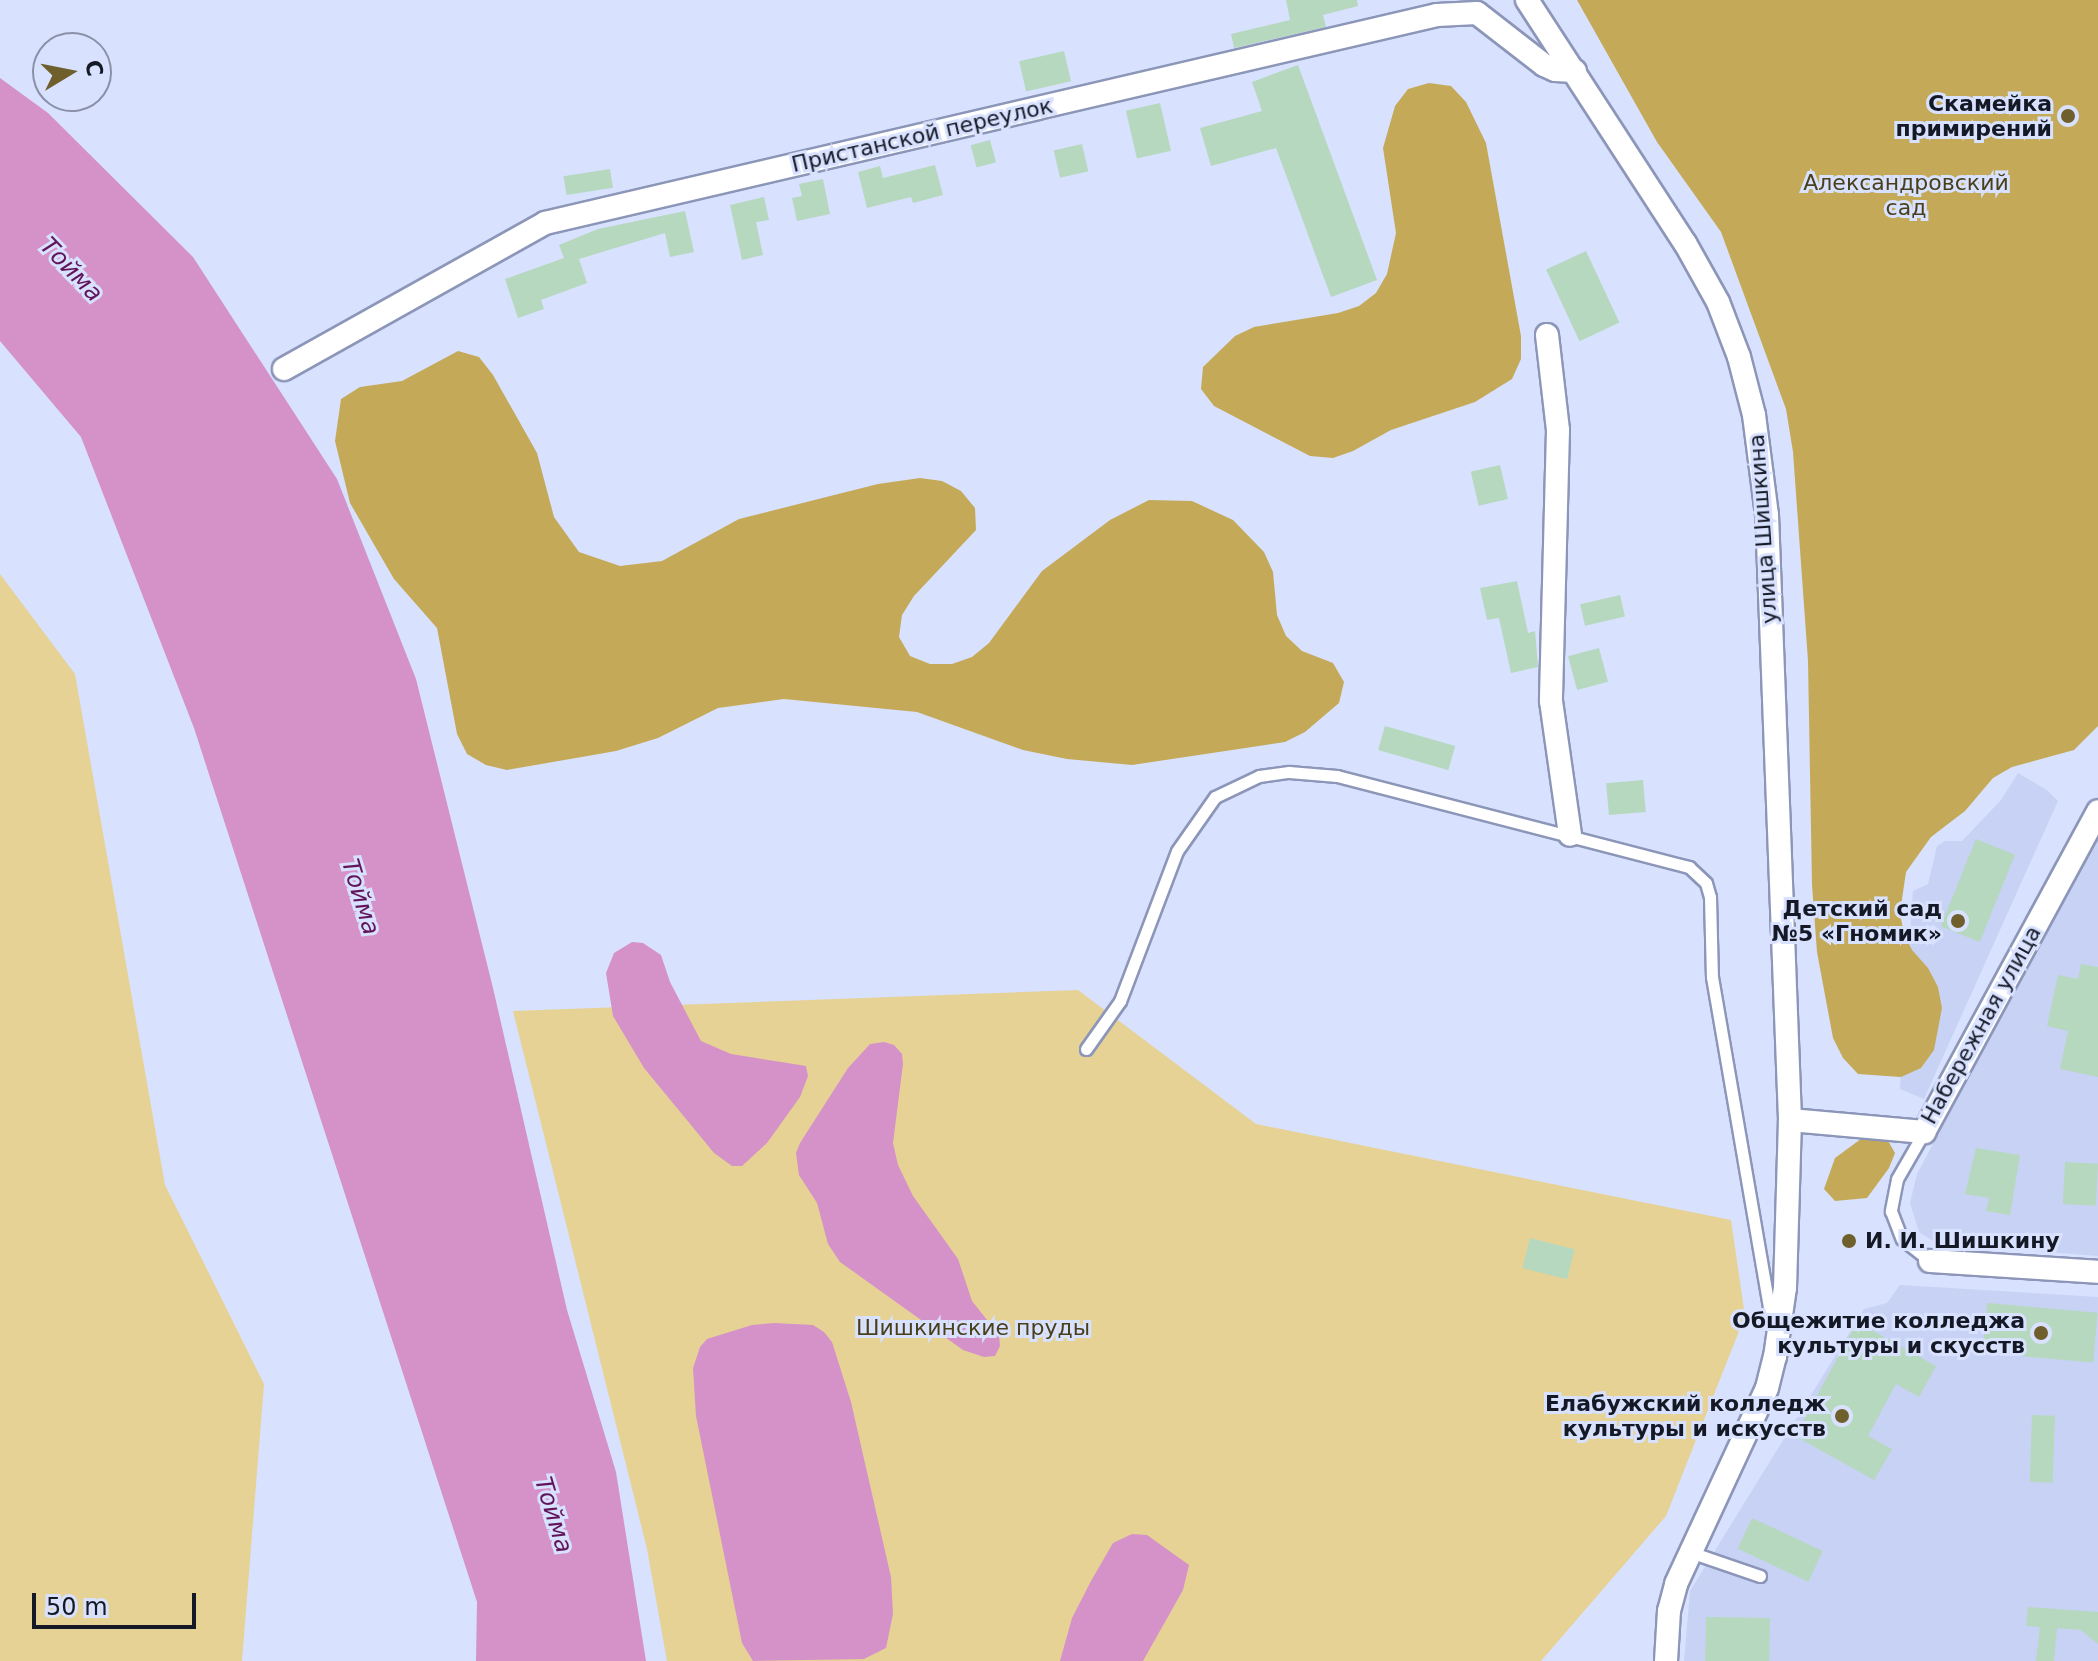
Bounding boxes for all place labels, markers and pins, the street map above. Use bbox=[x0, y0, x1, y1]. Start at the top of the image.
place label: Скамейка примирений bbox=[1896, 90, 2052, 142]
marker: Скамейка примирений bbox=[2059, 107, 2077, 125]
place label: Детский сад №5 «Гномик» bbox=[1771, 895, 1942, 946]
marker: Детский сад №5 «Гномик» bbox=[1949, 912, 1967, 930]
place label: И. И. Шишкину bbox=[1865, 1228, 2060, 1254]
marker: И. И. Шишкину bbox=[1840, 1232, 1858, 1250]
place label: Общежитие колледжа культуры и скусств bbox=[1732, 1307, 2025, 1358]
marker: Общежитие колледжа культуры и скусств bbox=[2032, 1324, 2050, 1342]
place label: Елабужский колледж культуры и искусств bbox=[1545, 1390, 1826, 1442]
marker: Елабужский колледж культуры и искусств bbox=[1833, 1407, 1851, 1425]

